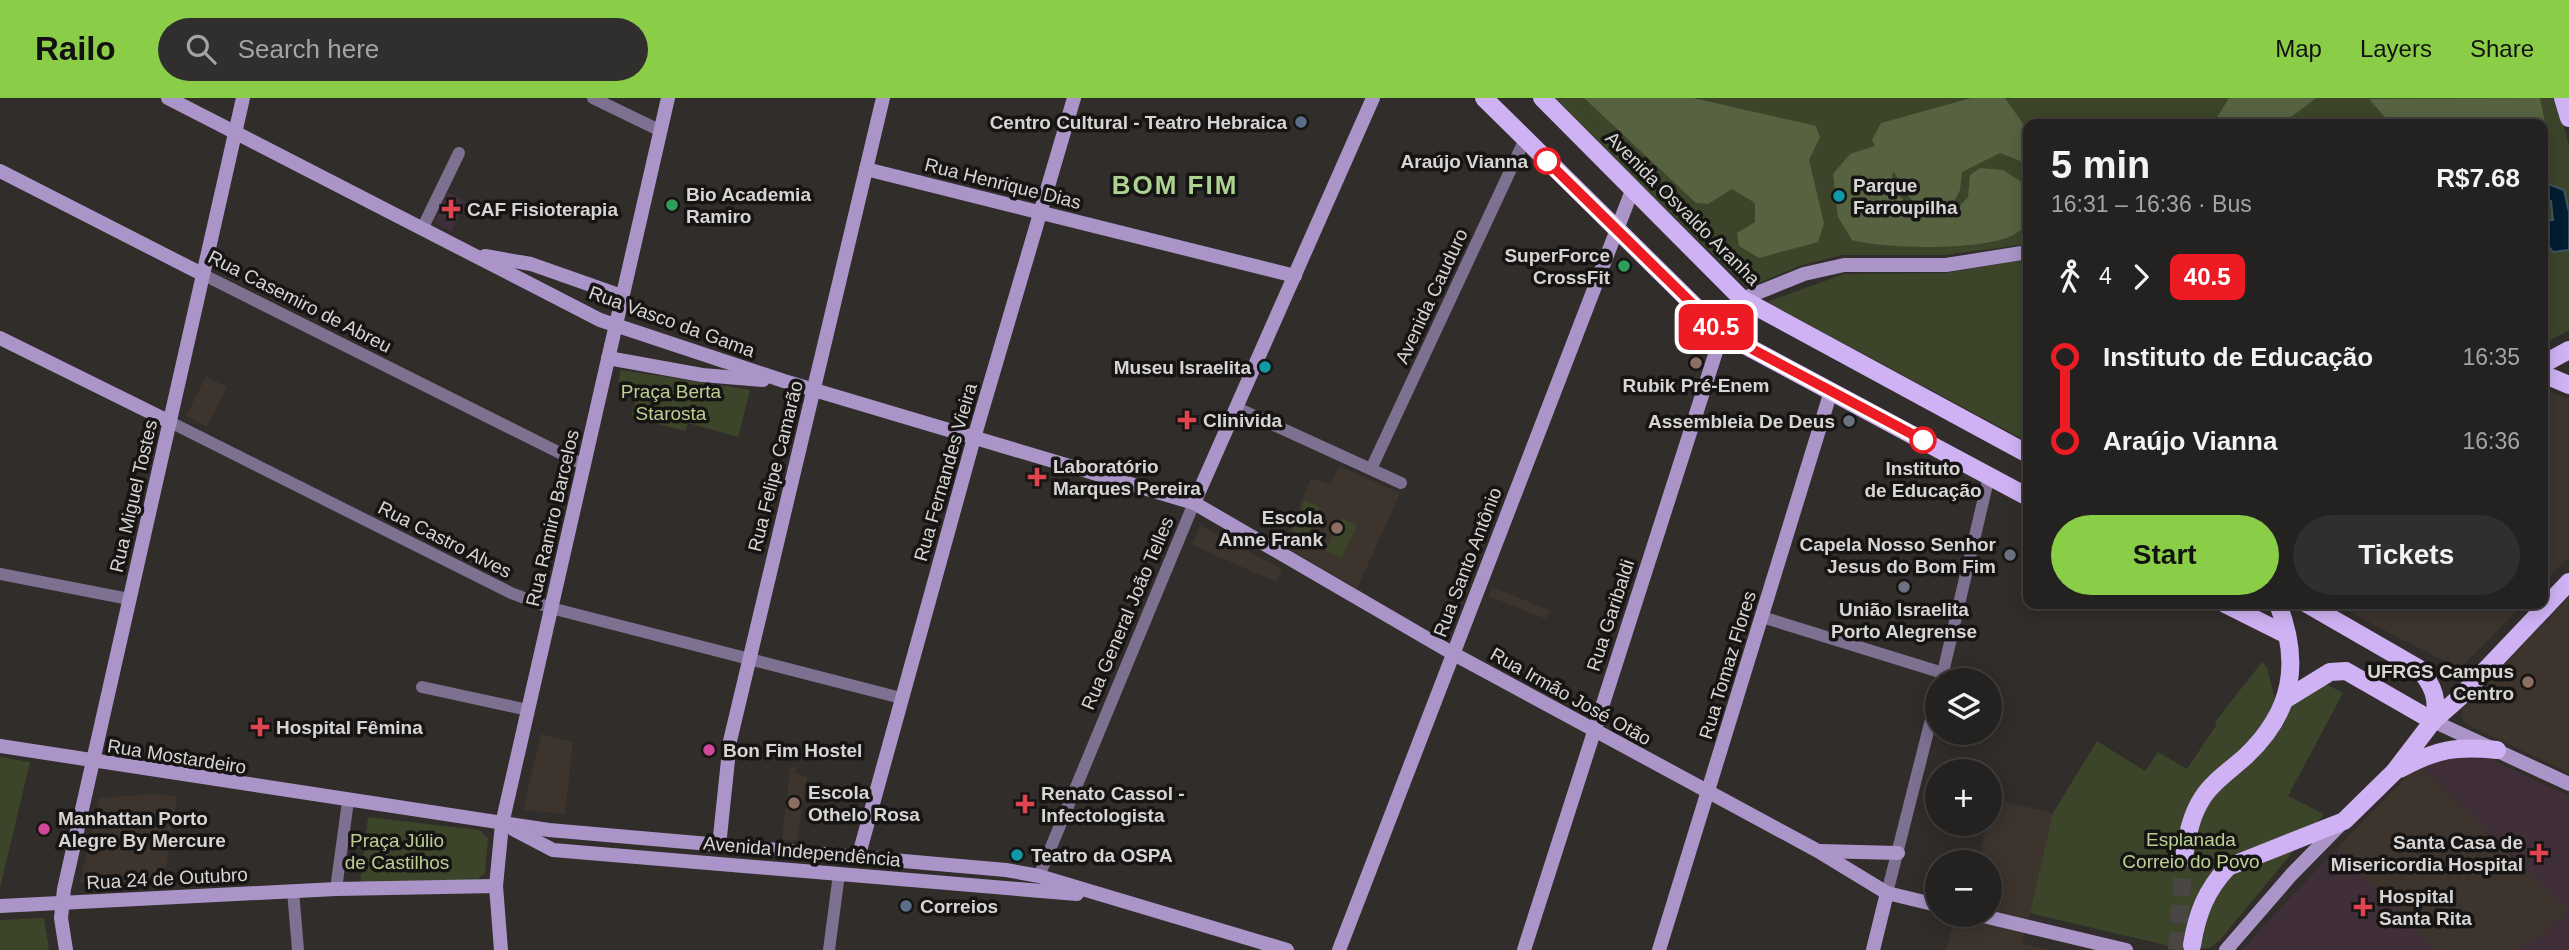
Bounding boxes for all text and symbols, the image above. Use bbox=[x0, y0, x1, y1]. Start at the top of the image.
search box bbox=[158, 18, 648, 81]
text: Railo bbox=[35, 30, 116, 67]
icon: search bbox=[182, 30, 220, 68]
text: Search here bbox=[238, 34, 379, 64]
text: Map bbox=[2275, 35, 2322, 62]
text: Layers bbox=[2360, 35, 2432, 62]
text: Share bbox=[2470, 35, 2534, 62]
place label: Centro Cultural - Teatro Hebraica bbox=[990, 112, 1287, 133]
marker: Centro Cultural - Teatro Hebraica bbox=[1293, 114, 1309, 130]
street label: Avenida Osvaldo Aranha bbox=[1601, 127, 1764, 290]
text: 5 min bbox=[2051, 144, 2150, 186]
marker: Araújo Vianna bbox=[1534, 148, 1560, 174]
place label: Araújo Vianna bbox=[1401, 151, 1528, 172]
street label: Rua Henrique Dias bbox=[922, 154, 1083, 213]
text: R$7.68 bbox=[2436, 163, 2520, 193]
district label: BOM FIM bbox=[1112, 170, 1238, 200]
place label: Parque Farroupilha bbox=[1853, 175, 1958, 218]
place label: Bio Academia Ramiro bbox=[686, 184, 811, 227]
marker: Parque Farroupilha bbox=[1831, 188, 1847, 204]
text: 16:31 – 16:36 · Bus bbox=[2051, 191, 2252, 217]
marker: Bio Academia Ramiro bbox=[664, 197, 680, 213]
marker: CAF Fisioterapia bbox=[441, 199, 461, 219]
place label: CAF Fisioterapia bbox=[467, 199, 618, 220]
street label: Avenida Cauduro bbox=[1391, 225, 1472, 367]
place label: SuperForce CrossFit bbox=[1504, 245, 1611, 288]
street label: Rua Casemiro de Abreu bbox=[205, 246, 395, 357]
marker: SuperForce CrossFit bbox=[1616, 258, 1632, 274]
icon: walk bbox=[2051, 258, 2089, 296]
icon: forward bbox=[2122, 258, 2160, 296]
text: 4 bbox=[2099, 263, 2112, 289]
text: 40.5 bbox=[2184, 263, 2231, 290]
street label: Rua Vasco da Gama bbox=[586, 282, 758, 361]
line badge: 40.5 bbox=[1667, 304, 1765, 350]
text: 40.5 bbox=[1693, 313, 1739, 340]
text: Instituto de Educação bbox=[2103, 342, 2373, 372]
text: 16:35 bbox=[2462, 344, 2520, 370]
marker: Rubik Pré-Enem bbox=[1688, 355, 1704, 371]
place label: Museu Israelita bbox=[1114, 357, 1251, 378]
marker: Museu Israelita bbox=[1257, 359, 1273, 375]
place label: Rubik Pré-Enem bbox=[1623, 375, 1769, 396]
street label: Rua Felipe Camarão bbox=[744, 379, 807, 554]
street label: Rua Fernandes Vieira bbox=[910, 380, 981, 564]
park label: Praça Berta Starosta bbox=[621, 381, 722, 424]
marker: Clinivida bbox=[1177, 410, 1197, 430]
place label: Clinivida bbox=[1203, 410, 1283, 431]
place label: Assembleia De Deus bbox=[1648, 411, 1835, 432]
marker: Assembleia De Deus bbox=[1841, 413, 1857, 429]
street label: Rua Miguel Tostes bbox=[106, 418, 161, 574]
text: Araújo Vianna bbox=[2103, 426, 2277, 456]
marker: Instituto de Educação bbox=[1910, 427, 1936, 453]
street label: Rua Ramiro Barcelos bbox=[522, 428, 583, 608]
text: 16:36 bbox=[2462, 428, 2520, 454]
place label: Laboratório Marques Pereira bbox=[1053, 456, 1201, 499]
place label: Instituto de Educação bbox=[1864, 458, 1982, 501]
marker: Laboratório Marques Pereira bbox=[1027, 467, 1047, 487]
street label: Rua Santo Antônio bbox=[1429, 484, 1506, 640]
street label: Rua Castro Alves bbox=[375, 497, 515, 582]
place label: Escola Anne Frank bbox=[1218, 507, 1323, 550]
street label: Rua General João Telles bbox=[1077, 513, 1178, 713]
button: Start bbox=[2051, 515, 2279, 595]
button: Tickets bbox=[2293, 515, 2520, 595]
marker: Escola Anne Frank bbox=[1329, 520, 1345, 536]
place label: Capela Nosso Senhor Jesus do Bom Fim bbox=[1800, 534, 1997, 577]
marker: Capela Nosso Senhor Jesus do Bom Fim bbox=[2002, 547, 2018, 563]
street label: Rua Garibaldi bbox=[1583, 557, 1638, 674]
marker: União Israelita Porto Alegrense bbox=[1896, 579, 1912, 595]
street label: Rua Tomaz Flores bbox=[1695, 589, 1760, 742]
place label: União Israelita Porto Alegrense bbox=[1831, 599, 1977, 642]
street label: Rua Irmão José Otão bbox=[1487, 643, 1655, 749]
place label: UFRGS Campus Centro bbox=[2367, 661, 2514, 704]
map controls bbox=[1925, 668, 2002, 927]
button: layers bbox=[1925, 668, 2002, 745]
marker: UFRGS Campus Centro bbox=[2520, 674, 2536, 690]
marker: Hospital Fêmina bbox=[250, 717, 270, 737]
place label: Hospital Fêmina bbox=[276, 717, 423, 738]
street label: Rua Mostardeiro bbox=[106, 735, 248, 778]
place label: Bon Fim Hostel bbox=[723, 740, 862, 761]
marker: Bon Fim Hostel bbox=[701, 742, 717, 758]
button: + bbox=[1925, 759, 2002, 836]
place label: Escola Othelo Rosa bbox=[808, 782, 920, 825]
place label: Renato Cassol - Infectologista bbox=[1041, 783, 1185, 826]
marker: Renato Cassol - Infectologista bbox=[1015, 794, 1035, 814]
marker: Escola Othelo Rosa bbox=[786, 795, 802, 811]
place label: Manhattan Porto Alegre By Mercure bbox=[58, 808, 226, 851]
marker: Manhattan Porto Alegre By Mercure bbox=[36, 821, 52, 837]
park label: Esplanada Correio do Povo bbox=[2122, 829, 2260, 872]
park label: Praça Júlio de Castilhos bbox=[345, 830, 449, 873]
street label: Avenida Independência bbox=[702, 832, 902, 871]
place label: Santa Casa de Misericordia Hospital bbox=[2331, 832, 2523, 875]
marker: Santa Casa de Misericordia Hospital bbox=[2529, 843, 2549, 863]
place label: Teatro da OSPA bbox=[1031, 845, 1173, 866]
marker: Teatro da OSPA bbox=[1009, 847, 1025, 863]
button: − bbox=[1925, 850, 2002, 927]
street label: Rua 24 de Outubro bbox=[86, 864, 248, 893]
place label: Hospital Santa Rita bbox=[2379, 886, 2472, 929]
place label: Correios bbox=[920, 896, 998, 917]
marker: Hospital Santa Rita bbox=[2353, 897, 2373, 917]
marker: Correios bbox=[898, 898, 914, 914]

